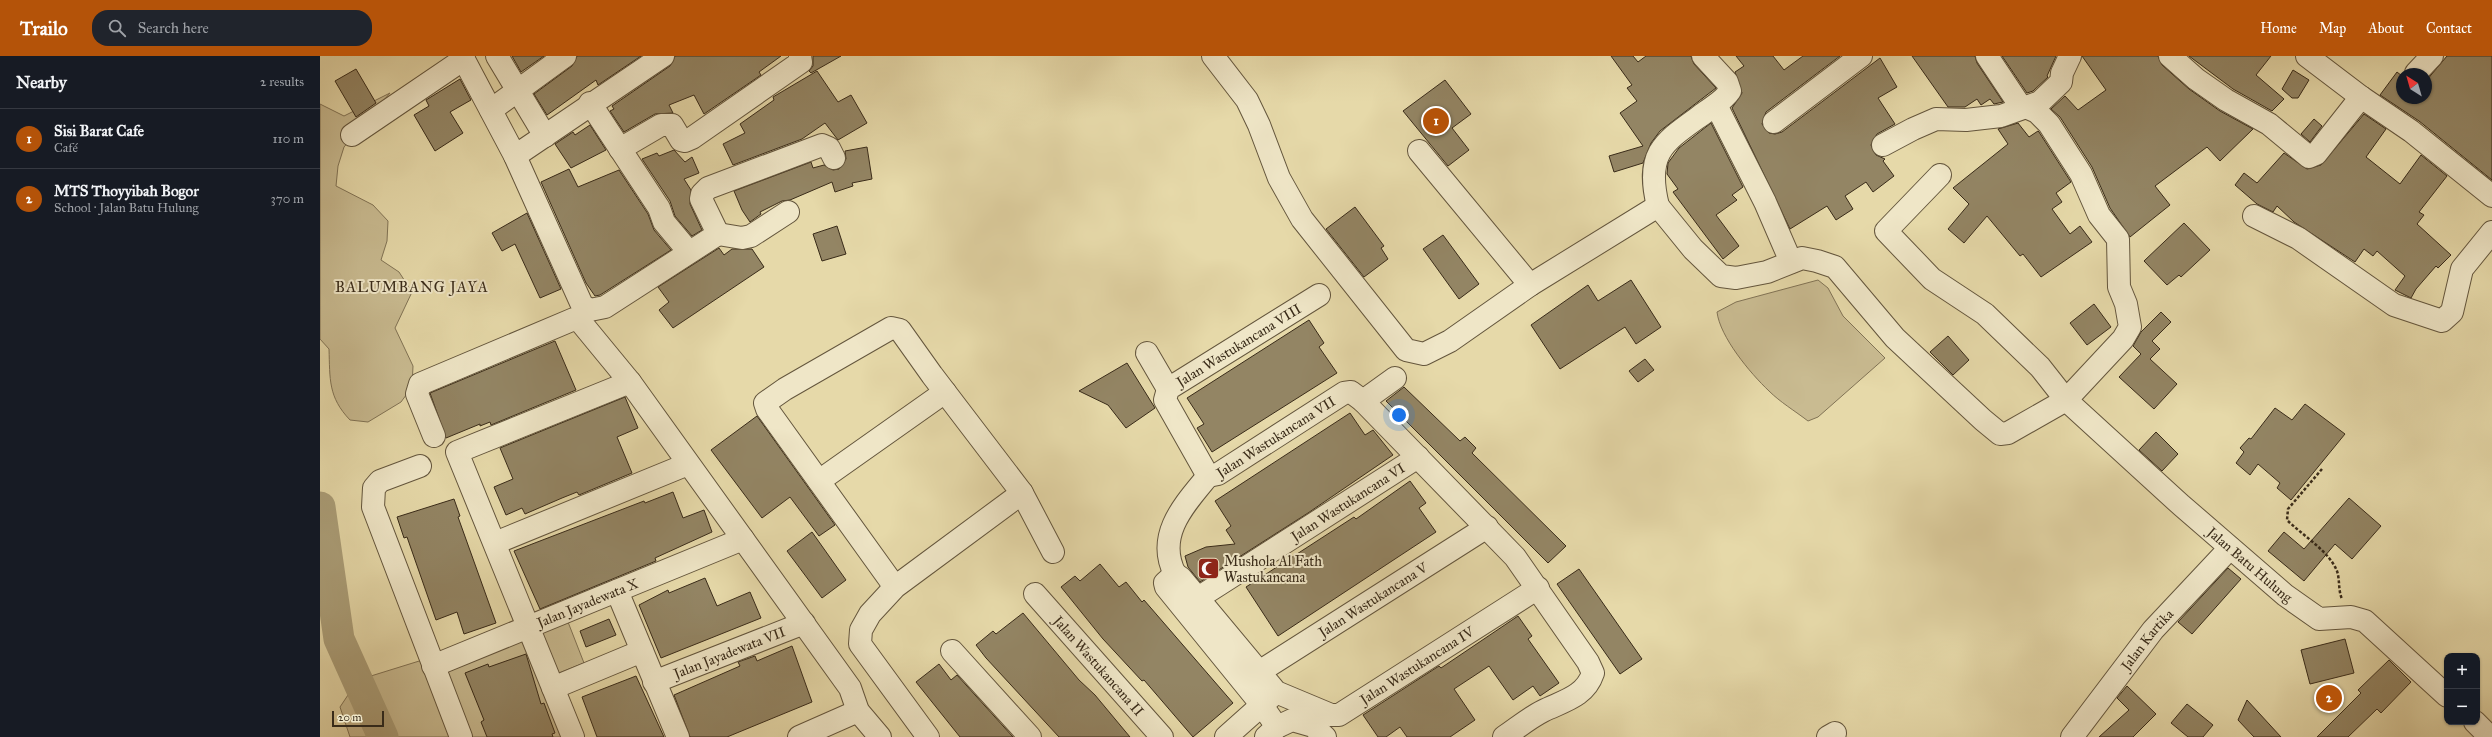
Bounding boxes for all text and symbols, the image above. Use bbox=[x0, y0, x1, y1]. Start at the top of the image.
search box bbox=[92, 10, 372, 46]
text: Trailo bbox=[20, 17, 68, 40]
icon: search bbox=[106, 17, 128, 39]
text: Search here bbox=[138, 19, 209, 37]
text: Home bbox=[2260, 20, 2297, 37]
text: Map bbox=[2319, 20, 2346, 37]
text: About bbox=[2368, 20, 2404, 37]
text: Contact bbox=[2426, 20, 2472, 37]
north arrow bbox=[2396, 68, 2432, 104]
text: Nearby bbox=[16, 72, 67, 93]
text: 2 results bbox=[260, 74, 304, 90]
pin: 1 bbox=[1423, 106, 1449, 136]
text: Sisi Barat Cafe bbox=[54, 122, 144, 140]
text: 1 bbox=[26, 131, 32, 147]
text: 110 m bbox=[272, 131, 304, 147]
text: Café bbox=[54, 140, 78, 156]
text: MTS Thoyyibah Bogor bbox=[54, 182, 199, 200]
text: 2 bbox=[26, 191, 32, 207]
text: 370 m bbox=[271, 191, 304, 207]
text: School · Jalan Batu Hulung bbox=[54, 200, 199, 216]
district label: BALUMBANG JAYA bbox=[335, 278, 489, 297]
street label: Jalan Wastukancana VIII bbox=[1172, 300, 1304, 393]
street label: Jalan Wastukancana VII bbox=[1212, 393, 1339, 484]
your location bbox=[1389, 405, 1409, 425]
street label: Jalan Wastukancana VI bbox=[1286, 460, 1408, 547]
street label: Jalan Batu Hulung bbox=[2201, 522, 2296, 607]
place label: Mushola Al Fath Wastukancana bbox=[1224, 553, 1322, 586]
mosque icon: Mushola Al Fath Wastukancana bbox=[1196, 556, 1222, 582]
street label: Jalan Wastukancana V bbox=[1314, 558, 1432, 643]
street label: Jalan Jayadewata X bbox=[533, 575, 641, 633]
street label: Jalan Kartika bbox=[2116, 606, 2177, 676]
street label: Jalan Wastukancana II bbox=[1047, 611, 1147, 720]
street label: Jalan Wastukancana IV bbox=[1355, 622, 1478, 710]
street label: Jalan Jayadewata VII bbox=[669, 623, 788, 684]
map controls bbox=[2444, 653, 2480, 725]
button: + bbox=[2444, 653, 2480, 689]
pin: 2 bbox=[2316, 683, 2342, 713]
button: − bbox=[2444, 689, 2480, 725]
scale bar bbox=[332, 709, 384, 728]
text: 20 m bbox=[338, 711, 361, 724]

